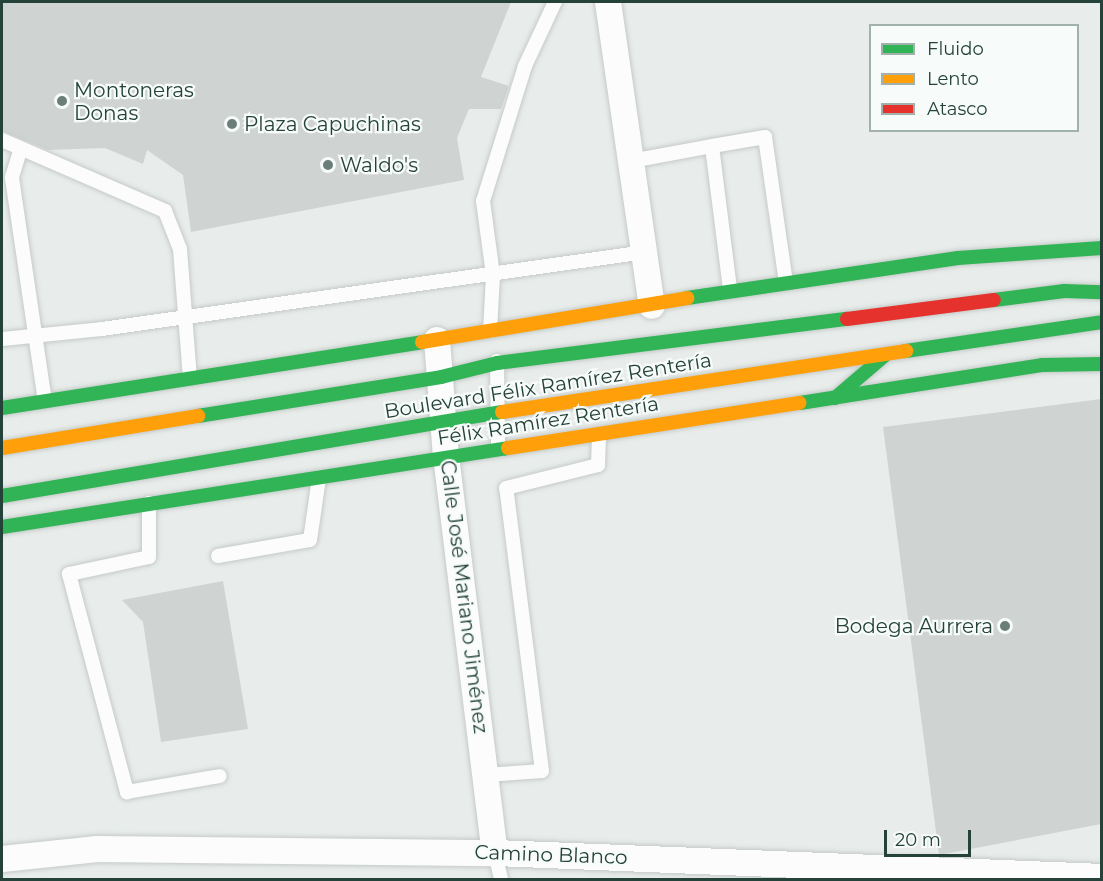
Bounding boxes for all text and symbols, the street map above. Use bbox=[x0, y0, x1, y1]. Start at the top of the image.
legend bbox=[869, 24, 1079, 132]
text: Fluido bbox=[927, 38, 984, 60]
text: Lento bbox=[927, 68, 979, 90]
place label: Montoneras Donas bbox=[74, 78, 194, 125]
marker: Montoneras Donas bbox=[55, 94, 69, 108]
text: Atasco bbox=[927, 98, 987, 120]
place label: Plaza Capuchinas bbox=[244, 112, 421, 136]
marker: Plaza Capuchinas bbox=[225, 117, 239, 131]
place label: Waldo's bbox=[340, 153, 418, 177]
marker: Waldo's bbox=[321, 158, 335, 172]
street label: Boulevard Félix Ramírez Rentería bbox=[383, 348, 713, 424]
street label: Félix Ramírez Rentería bbox=[436, 392, 660, 450]
street label: Calle José Mariano Jiménez bbox=[435, 459, 493, 735]
place label: Bodega Aurrera bbox=[835, 614, 993, 638]
marker: Bodega Aurrera bbox=[998, 619, 1012, 633]
scale bar bbox=[887, 818, 974, 856]
text: 20 m bbox=[895, 829, 941, 851]
street label: Camino Blanco bbox=[474, 840, 628, 870]

